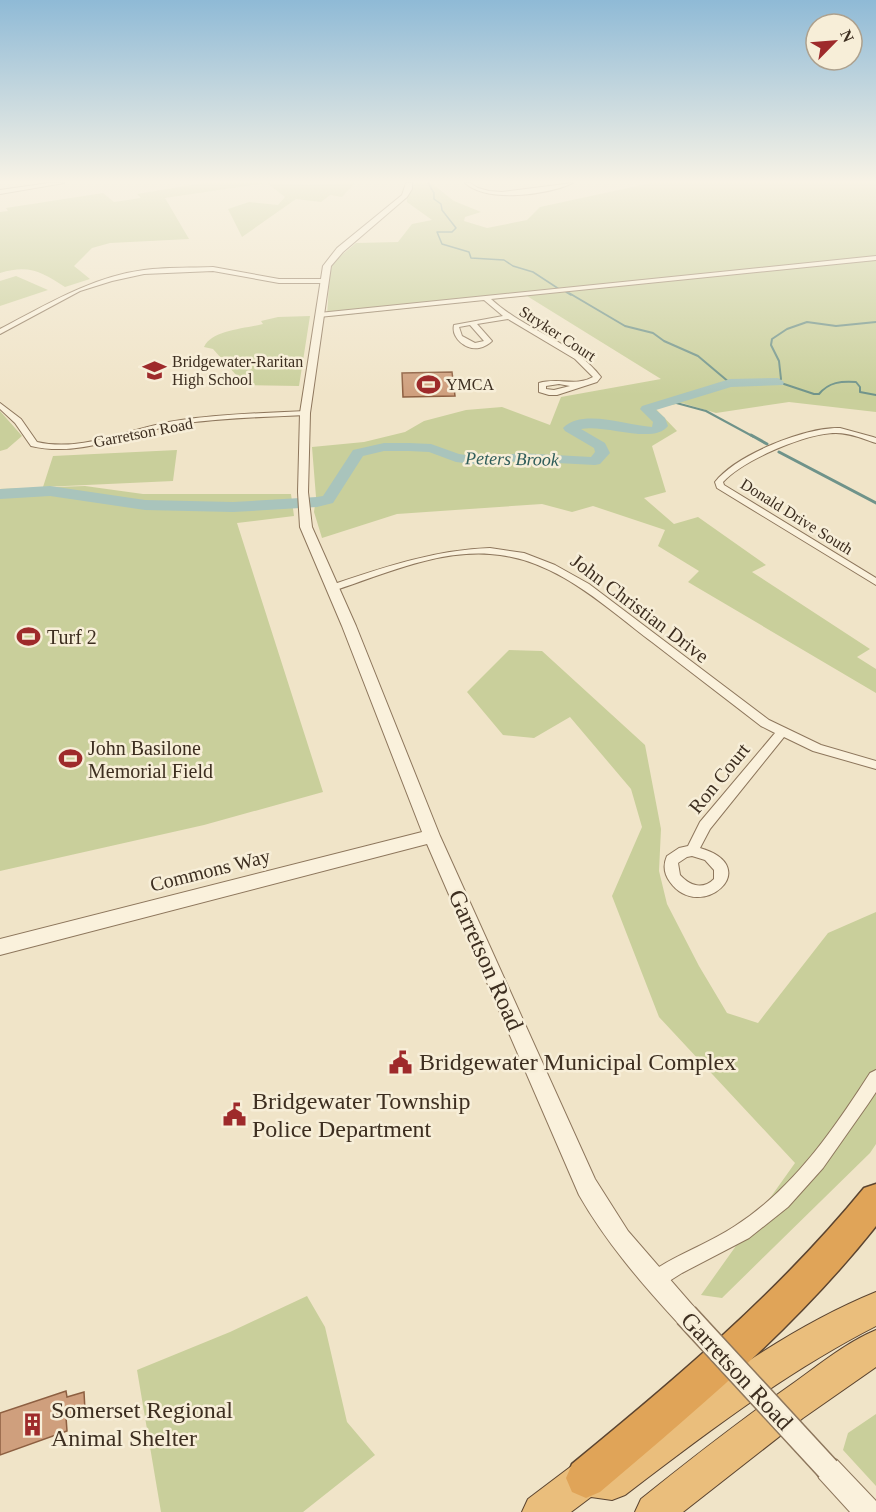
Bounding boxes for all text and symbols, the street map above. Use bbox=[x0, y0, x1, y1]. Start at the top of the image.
north arrow bbox=[804, 12, 864, 72]
text: N bbox=[837, 27, 857, 45]
street label: Stryker Court bbox=[516, 302, 600, 366]
place label: Bridgewater-Raritan High School bbox=[172, 353, 303, 389]
school or university icon: Bridgewater-Raritan High School bbox=[141, 357, 167, 383]
sports icon: YMCA bbox=[415, 371, 441, 397]
place label: YMCA bbox=[446, 376, 494, 393]
street label: Garretson Road bbox=[92, 415, 194, 450]
water label: Peters Brook bbox=[464, 448, 560, 470]
street label: Donald Drive South bbox=[738, 475, 856, 558]
street label: John Christian Drive bbox=[567, 549, 713, 667]
sports icon: Turf 2 bbox=[16, 624, 42, 650]
place label: Turf 2 bbox=[47, 626, 97, 648]
place label: John Basilone Memorial Field bbox=[88, 737, 213, 782]
street label: Ron Court bbox=[684, 738, 754, 818]
sports icon: John Basilone Memorial Field bbox=[57, 746, 83, 772]
street label: Commons Way bbox=[148, 844, 273, 897]
street label: Garretson Road bbox=[443, 886, 529, 1034]
public building icon: Bridgewater Municipal Complex bbox=[388, 1049, 414, 1075]
place label: Bridgewater Municipal Complex bbox=[419, 1049, 736, 1075]
place label: Bridgewater Township Police Department bbox=[252, 1088, 471, 1142]
public building icon: Bridgewater Township Police Department bbox=[221, 1102, 247, 1128]
street label: Garretson Road bbox=[676, 1307, 798, 1435]
place label: Somerset Regional Animal Shelter bbox=[51, 1397, 233, 1451]
building icon: Somerset Regional Animal Shelter bbox=[20, 1411, 46, 1437]

